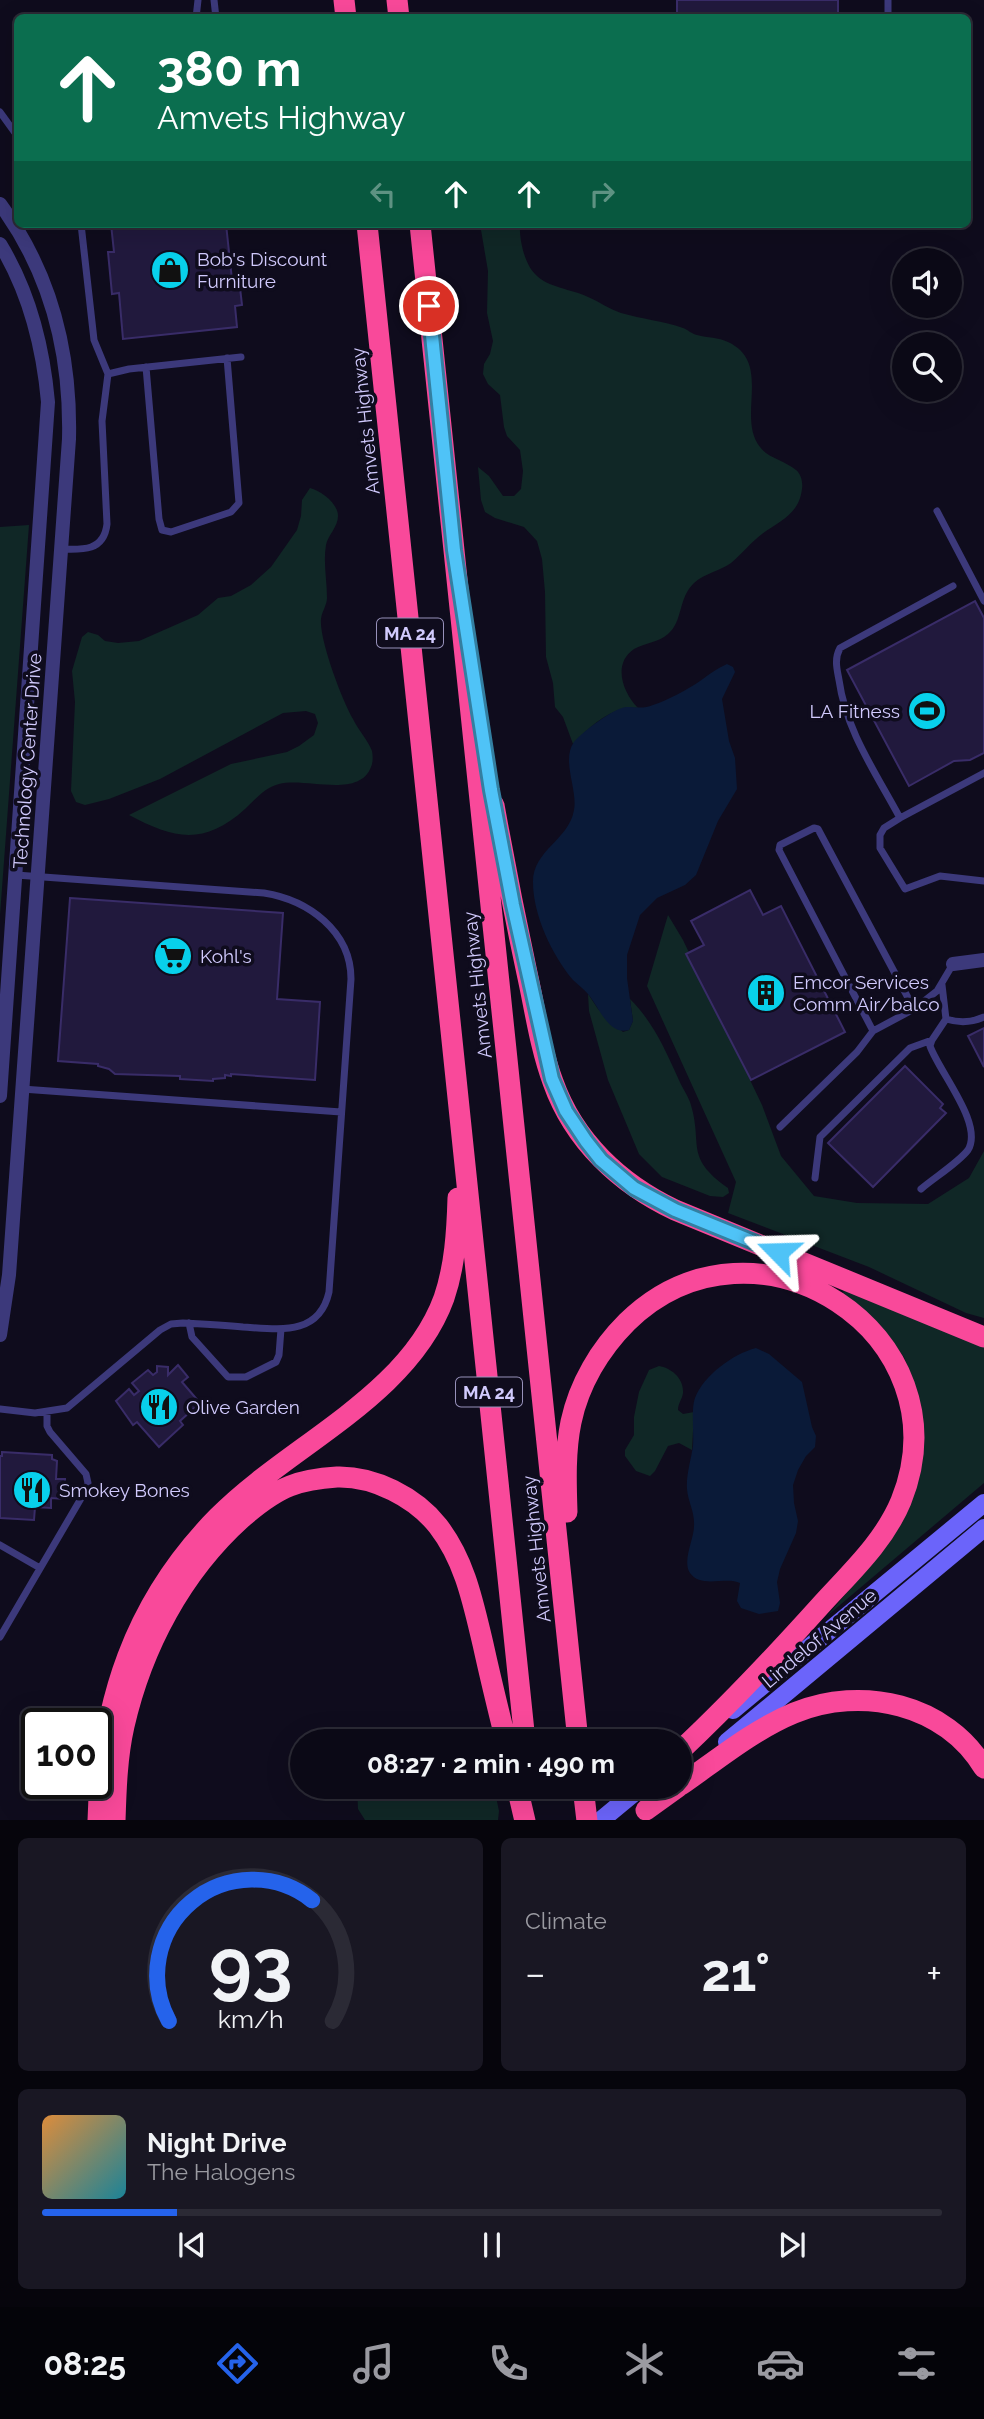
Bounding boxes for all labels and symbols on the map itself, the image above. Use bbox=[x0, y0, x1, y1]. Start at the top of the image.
place label: Bob's Discount Furniture bbox=[197, 248, 328, 292]
shop icon: Bob's Discount Furniture bbox=[149, 249, 191, 291]
pin bbox=[399, 276, 459, 336]
street label: Amvets Highway bbox=[346, 346, 384, 496]
road number: MA 24 bbox=[377, 618, 443, 648]
street label: Technology Center Drive bbox=[8, 652, 46, 870]
sports icon: LA Fitness bbox=[906, 690, 948, 732]
place label: LA Fitness bbox=[810, 700, 900, 722]
street label: Amvets Highway bbox=[458, 910, 496, 1060]
supermarket icon: Kohl's bbox=[152, 935, 194, 977]
place label: Kohl's bbox=[200, 945, 252, 967]
place label: Emcor Services Comm Air/balco bbox=[793, 971, 940, 1015]
building icon: Emcor Services Comm Air/balco bbox=[745, 972, 787, 1014]
position arrow bbox=[741, 1215, 815, 1289]
road number: MA 24 bbox=[456, 1378, 522, 1406]
restaurant icon: Olive Garden bbox=[138, 1386, 180, 1428]
place label: Olive Garden bbox=[186, 1396, 300, 1418]
restaurant icon: Smokey Bones bbox=[11, 1469, 53, 1511]
street label: Amvets Highway bbox=[517, 1474, 555, 1624]
place label: Smokey Bones bbox=[59, 1479, 190, 1501]
street label: Lindelof Avenue bbox=[757, 1584, 881, 1692]
speed limit sign: 100 bbox=[21, 1708, 112, 1799]

